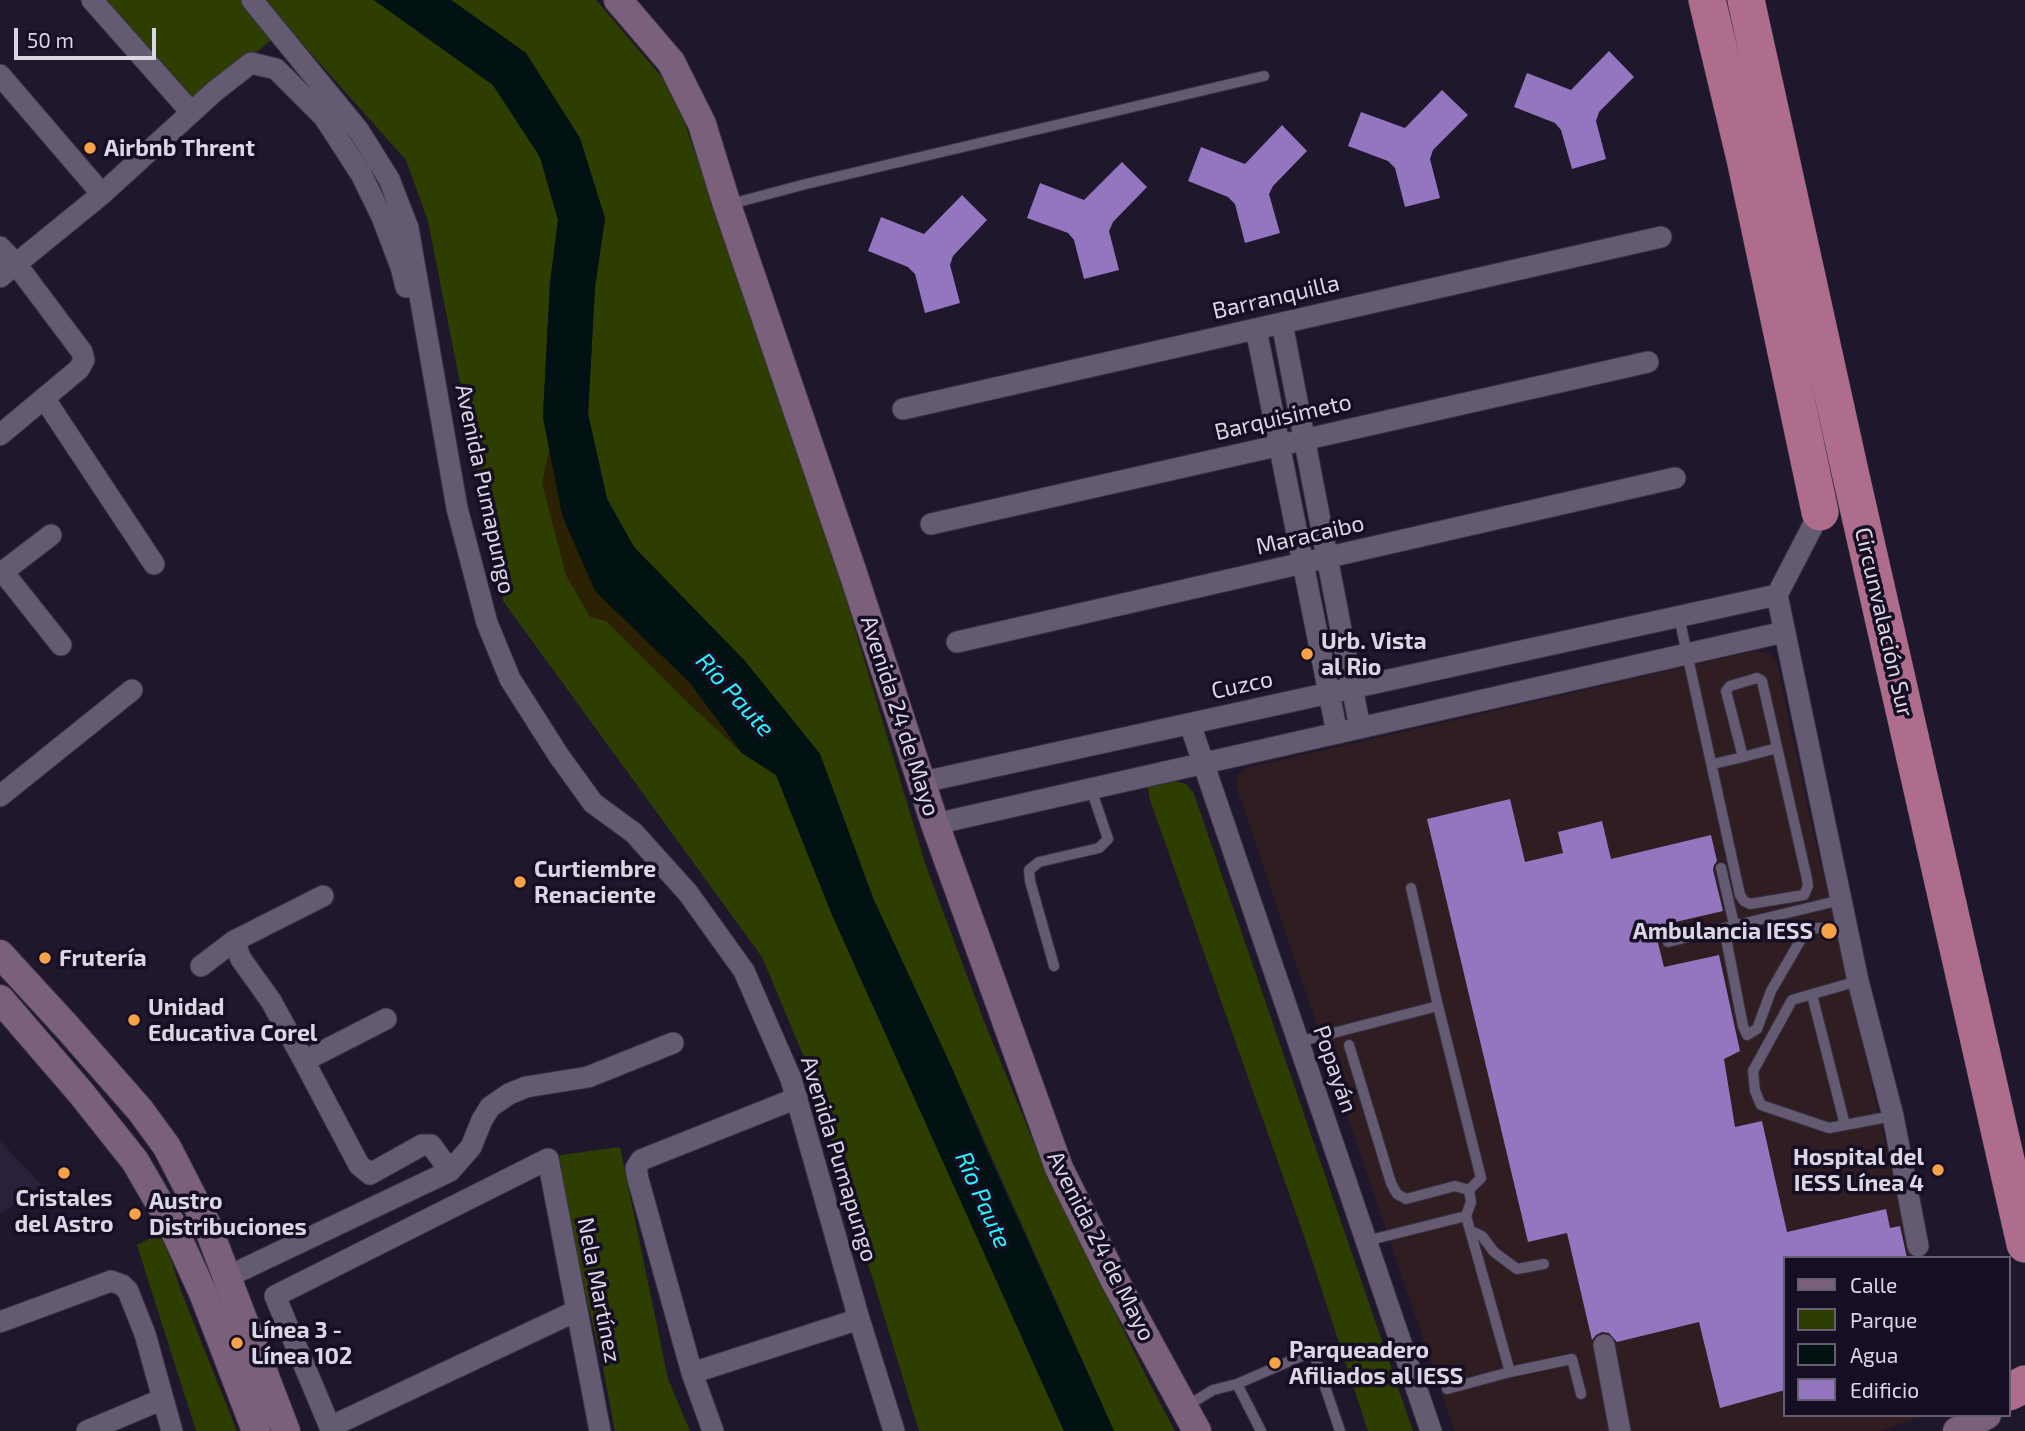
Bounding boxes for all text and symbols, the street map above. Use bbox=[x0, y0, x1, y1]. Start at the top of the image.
scale bar bbox=[18, 14, 159, 58]
text: 50 m bbox=[27, 27, 74, 52]
place label: Airbnb Thrent bbox=[104, 134, 255, 162]
marker: Airbnb Thrent bbox=[82, 140, 98, 156]
street label: Barranquilla bbox=[1210, 269, 1342, 325]
street label: Avenida Pumapungo bbox=[449, 382, 521, 596]
street label: Barquisimeto bbox=[1212, 388, 1354, 446]
street label: Maracaibo bbox=[1253, 509, 1367, 561]
street label: Circunvalación Sur bbox=[1849, 525, 1919, 719]
street label: Avenida 24 de Mayo bbox=[855, 612, 945, 820]
place label: Urb. Vista al Rio bbox=[1321, 627, 1427, 681]
marker: Urb. Vista al Rio bbox=[1299, 646, 1315, 662]
water label: Río Paute bbox=[690, 647, 780, 743]
street label: Cuzco bbox=[1209, 665, 1275, 705]
place label: Curtiembre Renaciente bbox=[534, 855, 656, 909]
marker: Curtiembre Renaciente bbox=[512, 874, 528, 890]
place label: Ambulancia IESS bbox=[1633, 917, 1813, 945]
marker: Ambulancia IESS bbox=[1819, 921, 1839, 941]
place label: Frutería bbox=[59, 944, 147, 972]
marker: Frutería bbox=[37, 950, 53, 966]
place label: Unidad Educativa Corel bbox=[148, 993, 317, 1047]
marker: Unidad Educativa Corel bbox=[126, 1012, 142, 1028]
street label: Popayán bbox=[1307, 1022, 1363, 1116]
street label: Avenida Pumapungo bbox=[795, 1053, 883, 1265]
place label: Hospital del IESS Línea 4 bbox=[1793, 1143, 1924, 1197]
water label: Río Paute bbox=[949, 1147, 1017, 1253]
street label: Avenida 24 de Mayo bbox=[1041, 1147, 1161, 1345]
marker: Hospital del IESS Línea 4 bbox=[1930, 1162, 1946, 1178]
marker: Cristales del Astro bbox=[56, 1165, 72, 1181]
place label: Cristales del Astro bbox=[14, 1184, 114, 1238]
place label: Austro Distribuciones bbox=[149, 1187, 307, 1241]
marker: Austro Distribuciones bbox=[127, 1206, 143, 1222]
street label: Nela Martínez bbox=[571, 1215, 627, 1365]
legend bbox=[1784, 1256, 2011, 1417]
text: Calle bbox=[1850, 1272, 1897, 1297]
text: Parque bbox=[1850, 1307, 1917, 1332]
place label: Línea 3 - Línea 102 bbox=[251, 1316, 352, 1370]
marker: Línea 3 - Línea 102 bbox=[229, 1335, 245, 1351]
place label: Parqueadero Afiliados al IESS bbox=[1289, 1336, 1463, 1390]
text: Agua bbox=[1850, 1342, 1898, 1367]
marker: Parqueadero Afiliados al IESS bbox=[1267, 1355, 1283, 1371]
text: Edificio bbox=[1850, 1377, 1919, 1402]

